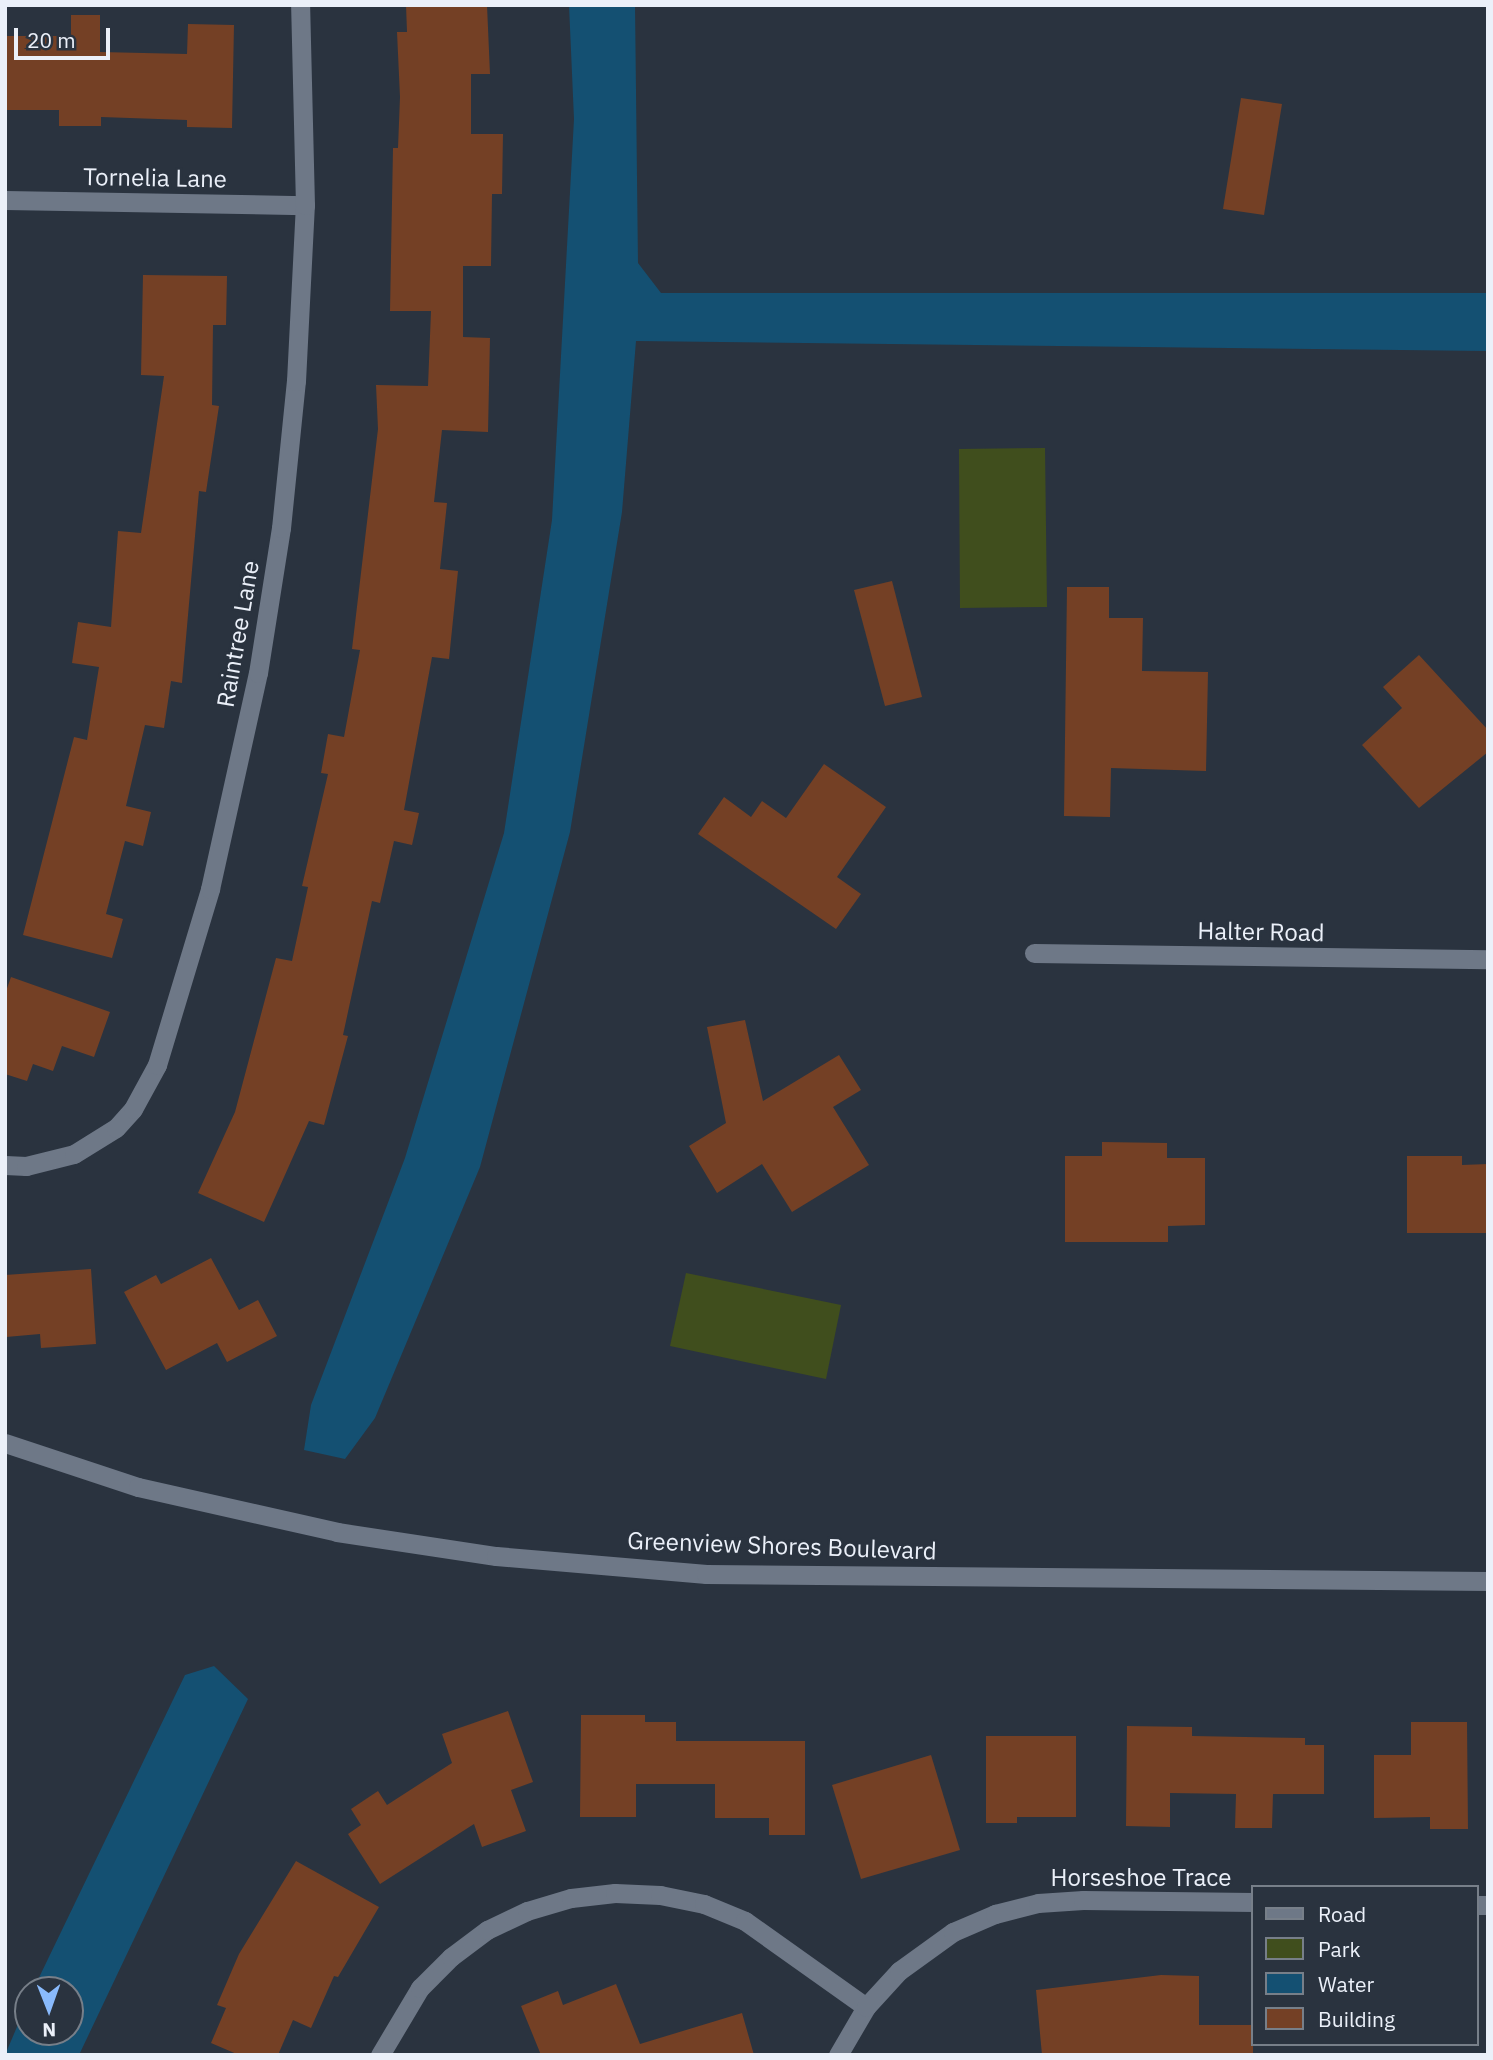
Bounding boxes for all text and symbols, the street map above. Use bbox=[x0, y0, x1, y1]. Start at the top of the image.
scale bar bbox=[18, 14, 114, 58]
text: 20 m bbox=[27, 26, 76, 54]
street label: Tornelia Lane bbox=[83, 162, 227, 194]
street label: Raintree Lane bbox=[211, 558, 265, 710]
street label: Halter Road bbox=[1197, 916, 1325, 948]
street label: Greenview Shores Boulevard bbox=[627, 1526, 937, 1566]
street label: Horseshoe Trace bbox=[1051, 1864, 1231, 1892]
legend bbox=[1252, 1885, 1479, 2046]
text: Road bbox=[1318, 1900, 1366, 1928]
text: Park bbox=[1318, 1935, 1361, 1963]
text: Water bbox=[1318, 1970, 1374, 1998]
north arrow bbox=[14, 1976, 84, 2046]
text: Building bbox=[1318, 2005, 1395, 2033]
text: N bbox=[42, 2018, 56, 2042]

